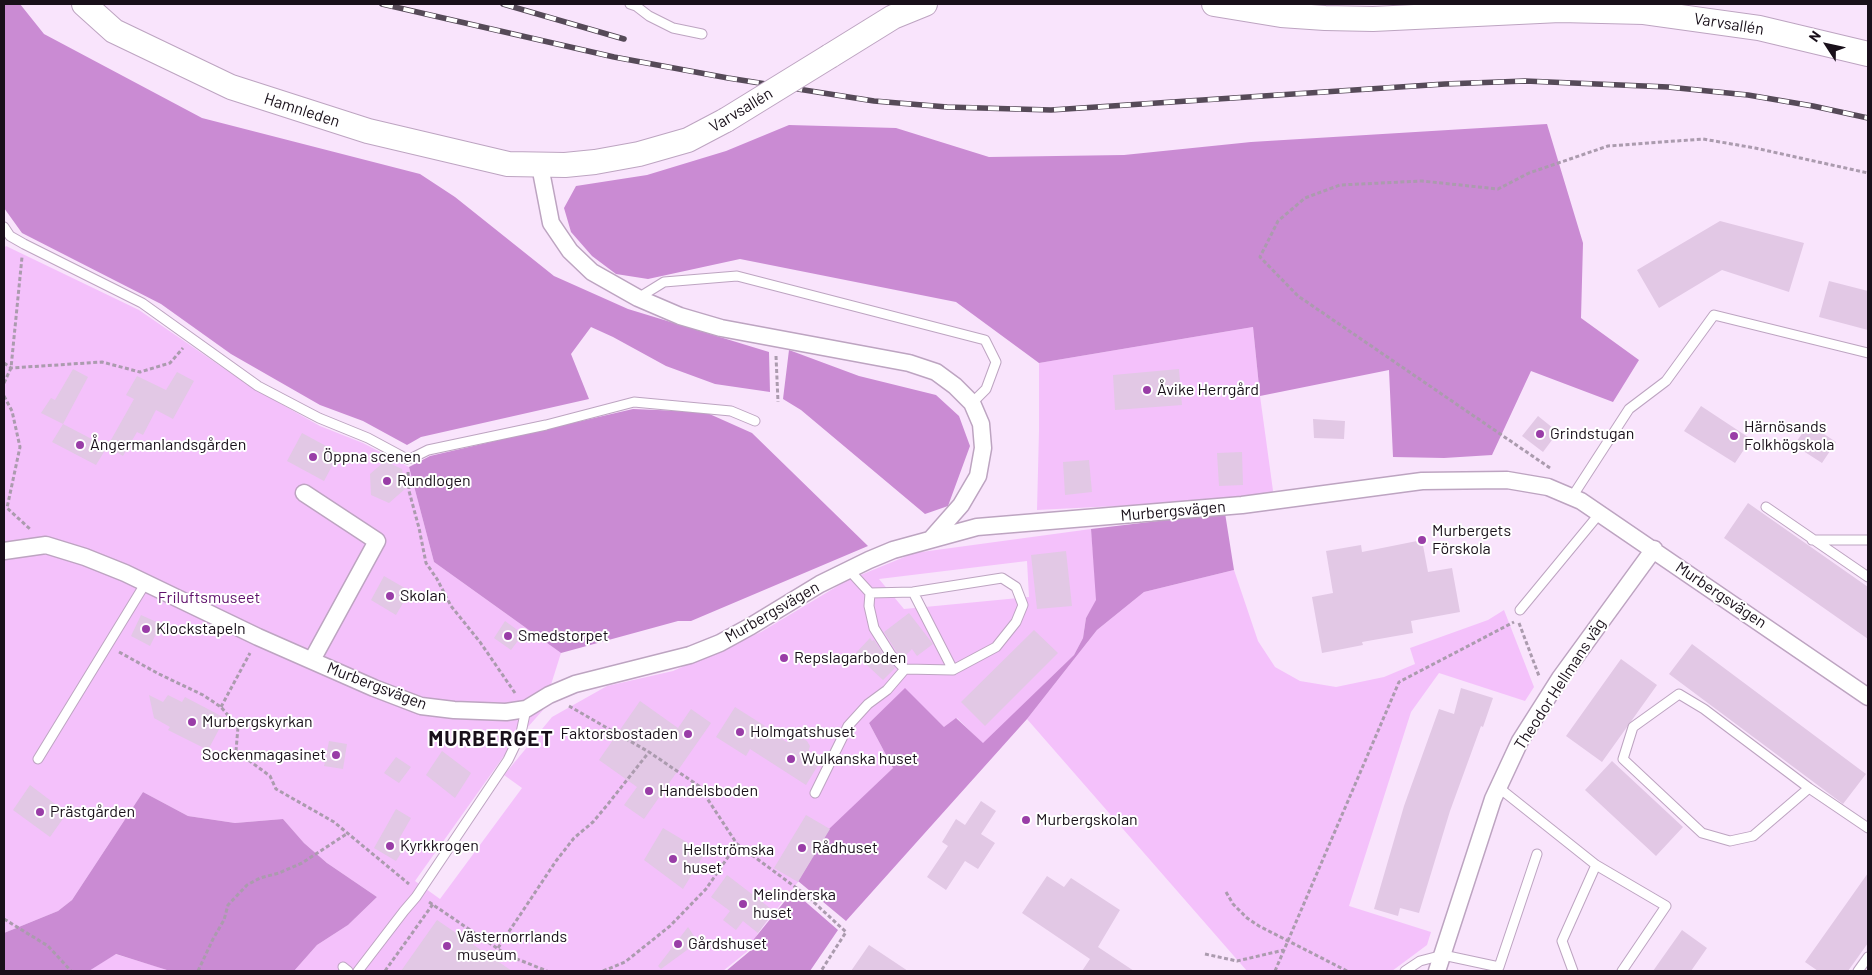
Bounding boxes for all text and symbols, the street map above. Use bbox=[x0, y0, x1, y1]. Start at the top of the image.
street label: Varvsallén bbox=[1693, 9, 1765, 39]
north arrow bbox=[1802, 20, 1852, 70]
text: N bbox=[1805, 27, 1824, 45]
street label: Varvsallén bbox=[706, 84, 776, 136]
street label: Hamnleden bbox=[262, 89, 342, 131]
place label: Åvike Herrgård bbox=[1157, 380, 1259, 400]
marker: Åvike Herrgård bbox=[1141, 384, 1153, 396]
place label: Härnösands Folkhögskola bbox=[1744, 417, 1834, 455]
place label: Grindstugan bbox=[1550, 424, 1634, 444]
marker: Grindstugan bbox=[1534, 428, 1546, 440]
marker: Härnösands Folkhögskola bbox=[1728, 430, 1740, 442]
place label: Ångermanlandsgården bbox=[90, 435, 246, 455]
marker: Ångermanlandsgården bbox=[74, 439, 86, 451]
place label: Öppna scenen bbox=[323, 447, 421, 467]
marker: Öppna scenen bbox=[307, 451, 319, 463]
place label: Rundlogen bbox=[397, 471, 471, 491]
marker: Rundlogen bbox=[381, 475, 393, 487]
street label: Murbergsvägen bbox=[1120, 497, 1226, 525]
place label: Murbergets Förskola bbox=[1432, 521, 1511, 559]
marker: Murbergets Förskola bbox=[1416, 534, 1428, 546]
street label: Murbergsvägen bbox=[1672, 558, 1770, 632]
street label: Murbergsvägen bbox=[721, 577, 823, 647]
place label: Skolan bbox=[400, 586, 446, 606]
park label: Friluftsmuseet bbox=[158, 588, 260, 608]
marker: Skolan bbox=[384, 590, 396, 602]
street label: Theodor Hellmans väg bbox=[1510, 615, 1610, 753]
place label: Klockstapeln bbox=[156, 619, 246, 639]
marker: Klockstapeln bbox=[140, 623, 152, 635]
place label: Smedstorpet bbox=[518, 626, 608, 646]
marker: Smedstorpet bbox=[502, 630, 514, 642]
place label: Repslagarboden bbox=[794, 648, 906, 668]
marker: Repslagarboden bbox=[778, 652, 790, 664]
street label: Murbergsvägen bbox=[324, 658, 430, 714]
place label: Murbergskyrkan bbox=[202, 712, 313, 732]
marker: Murbergskyrkan bbox=[186, 716, 198, 728]
place label: Holmgatshuset bbox=[750, 722, 855, 742]
place label: Faktorsbostaden bbox=[561, 724, 678, 744]
district label: MURBERGET bbox=[427, 726, 555, 752]
marker: Holmgatshuset bbox=[734, 726, 746, 738]
marker: Faktorsbostaden bbox=[682, 728, 694, 740]
place label: Sockenmagasinet bbox=[202, 745, 326, 765]
marker: Sockenmagasinet bbox=[330, 749, 342, 761]
place label: Wulkanska huset bbox=[801, 749, 918, 769]
marker: Wulkanska huset bbox=[785, 753, 797, 765]
place label: Handelsboden bbox=[659, 781, 758, 801]
marker: Handelsboden bbox=[643, 785, 655, 797]
place label: Prästgården bbox=[50, 802, 135, 822]
marker: Prästgården bbox=[34, 806, 46, 818]
place label: Murbergskolan bbox=[1036, 810, 1138, 830]
marker: Murbergskolan bbox=[1020, 814, 1032, 826]
place label: Kyrkkrogen bbox=[400, 836, 479, 856]
place label: Rådhuset bbox=[812, 838, 878, 858]
marker: Kyrkkrogen bbox=[384, 840, 396, 852]
place label: Hellströmska huset bbox=[683, 840, 774, 878]
marker: Rådhuset bbox=[796, 842, 808, 854]
marker: Hellströmska huset bbox=[667, 853, 679, 865]
place label: Melinderska huset bbox=[753, 885, 836, 923]
marker: Melinderska huset bbox=[737, 898, 749, 910]
place label: Västernorrlands museum bbox=[457, 927, 567, 965]
place label: Gårdshuset bbox=[688, 934, 767, 954]
marker: Gårdshuset bbox=[672, 938, 684, 950]
marker: Västernorrlands museum bbox=[441, 940, 453, 952]

